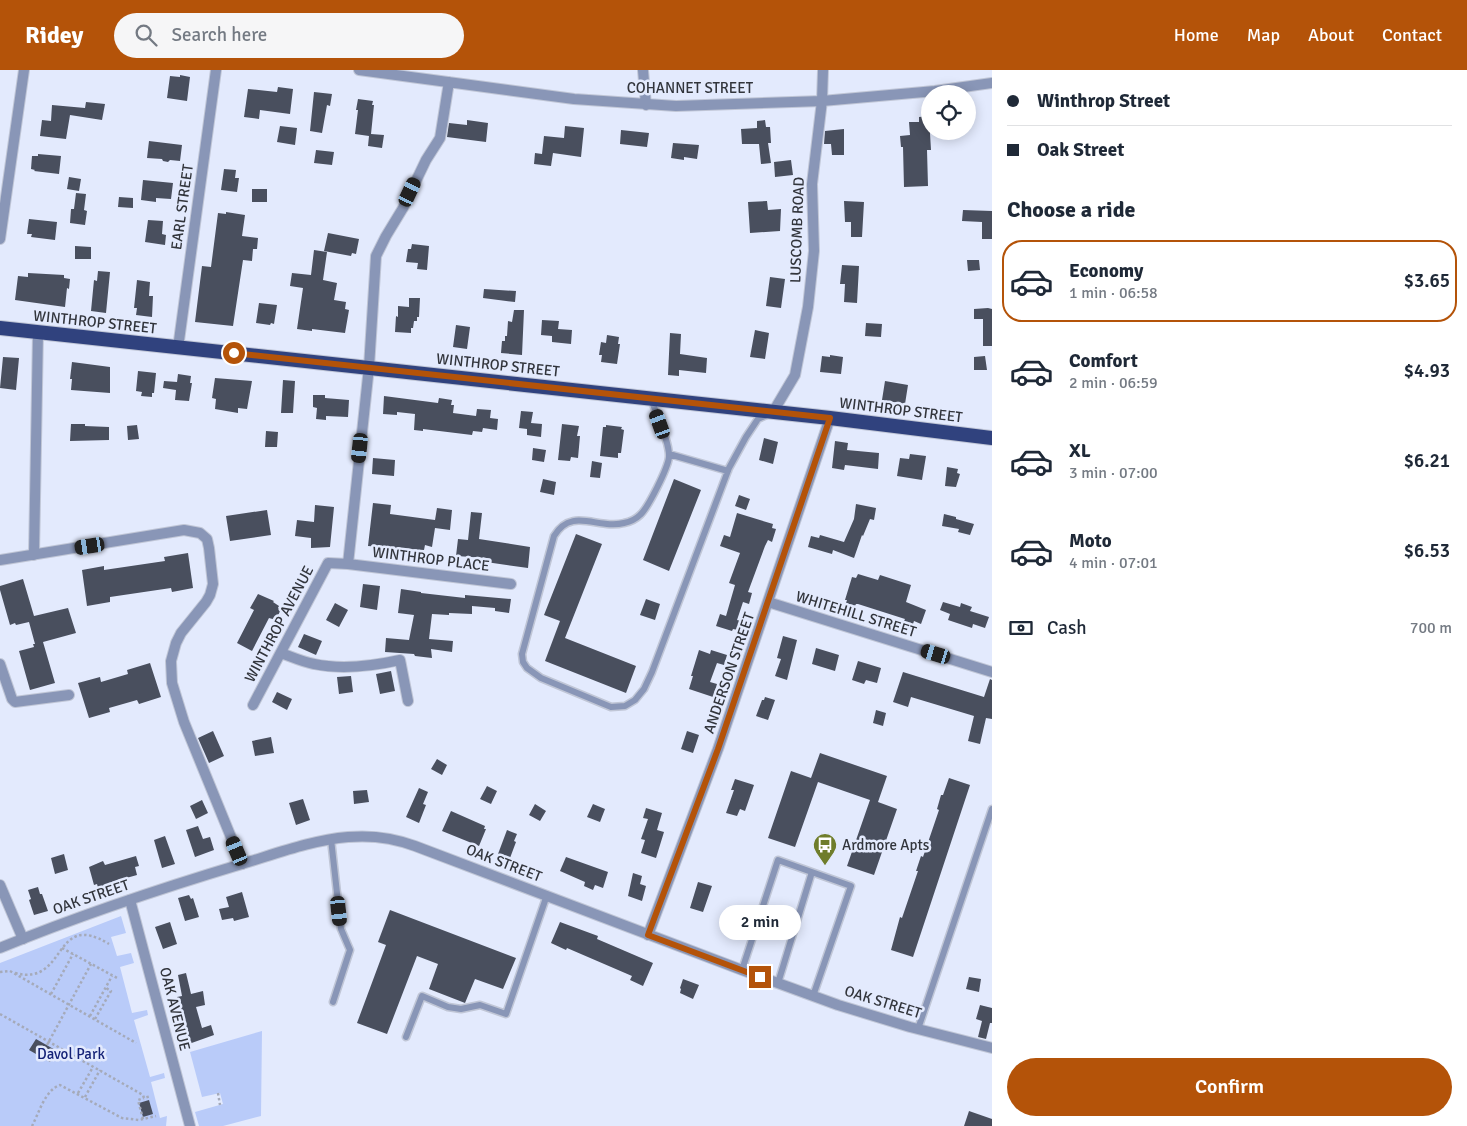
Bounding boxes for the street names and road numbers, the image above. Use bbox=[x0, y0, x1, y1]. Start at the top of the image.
street label: COHANNET STREET bbox=[627, 79, 754, 97]
street label: EARL STREET bbox=[167, 162, 197, 251]
street label: LUSCOMB ROAD bbox=[786, 177, 808, 283]
street label: WINTHROP STREET bbox=[32, 307, 158, 337]
street label: WINTHROP STREET bbox=[435, 350, 561, 380]
street label: WINTHROP STREET bbox=[838, 394, 964, 427]
street label: WINTHROP PLACE bbox=[371, 543, 491, 575]
street label: WINTHROP AVENUE bbox=[241, 563, 317, 685]
street label: WHITEHILL STREET bbox=[794, 587, 919, 641]
street label: ANDERSON STREET bbox=[700, 609, 758, 736]
street label: OAK STREET bbox=[464, 840, 545, 886]
street label: OAK STREET bbox=[50, 875, 132, 918]
street label: OAK AVENUE bbox=[156, 965, 194, 1053]
street label: OAK STREET bbox=[842, 982, 924, 1022]

